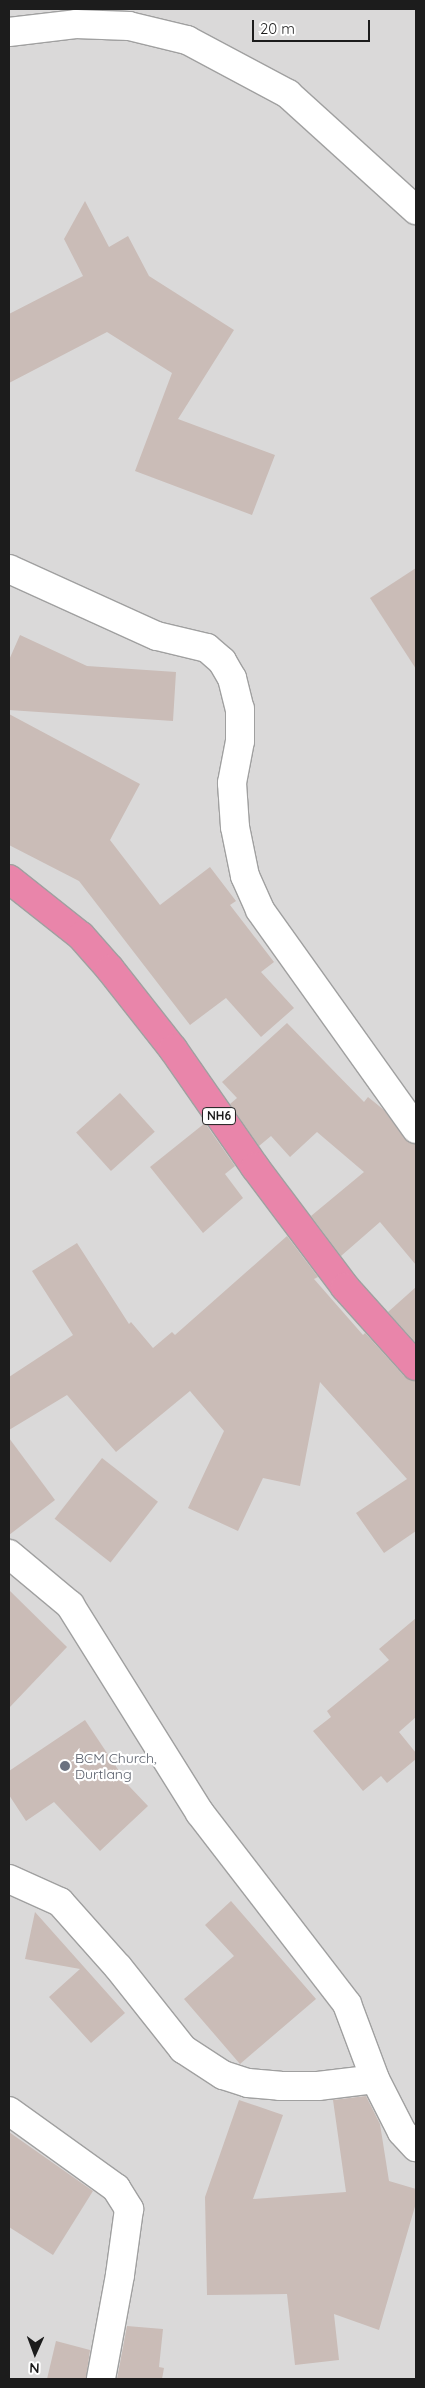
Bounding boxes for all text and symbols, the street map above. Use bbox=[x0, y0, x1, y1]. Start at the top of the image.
scale bar bbox=[255, 10, 372, 42]
text: 20 m bbox=[260, 19, 295, 38]
road number: NH6 bbox=[202, 1106, 236, 1126]
place label: BCM Church, Durtlang bbox=[75, 1750, 157, 1782]
marker: BCM Church, Durtlang bbox=[59, 1760, 71, 1772]
north arrow bbox=[10, 2328, 60, 2378]
text: N bbox=[29, 2359, 40, 2377]

